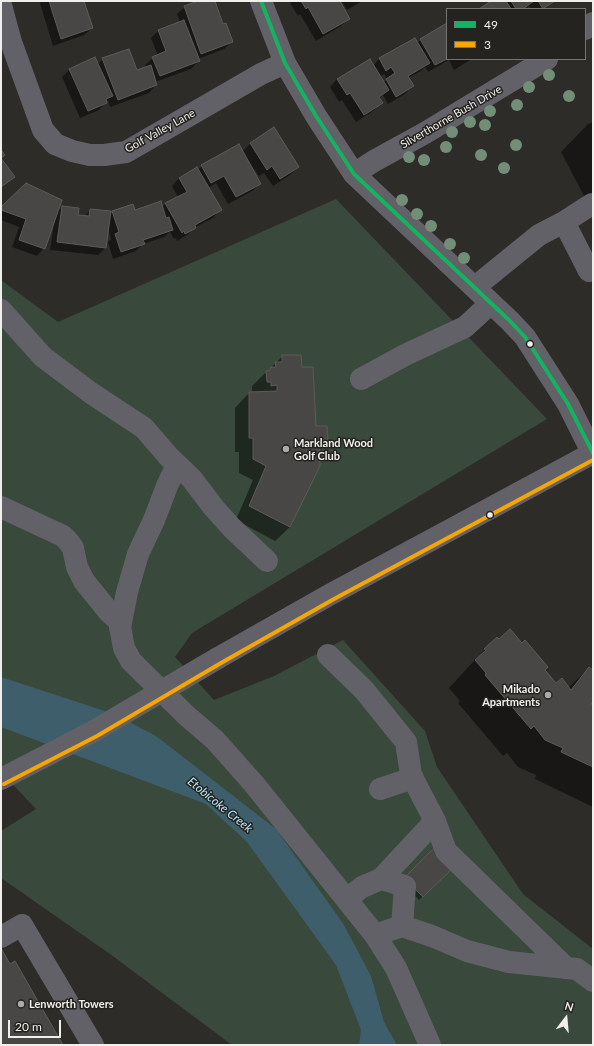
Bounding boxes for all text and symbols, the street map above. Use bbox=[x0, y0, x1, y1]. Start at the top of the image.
legend bbox=[446, 8, 586, 60]
text: 49 bbox=[484, 17, 498, 32]
text: 3 bbox=[484, 37, 491, 52]
street label: Silverthorne Bush Drive bbox=[398, 83, 504, 151]
street label: Golf Valley Lane bbox=[123, 106, 197, 156]
unlabelled marker bbox=[525, 339, 535, 349]
place label: Markland Wood Golf Club bbox=[294, 436, 373, 462]
marker: Markland Wood Golf Club bbox=[281, 444, 291, 454]
unlabelled marker bbox=[485, 510, 495, 520]
place label: Mikado Apartments bbox=[482, 682, 540, 708]
marker: Mikado Apartments bbox=[543, 690, 553, 700]
water label: Etobicoke Creek bbox=[185, 774, 255, 836]
place label: Lenworth Towers bbox=[29, 997, 114, 1011]
north arrow bbox=[546, 998, 586, 1038]
marker: Lenworth Towers bbox=[16, 999, 26, 1009]
text: N bbox=[564, 999, 575, 1013]
scale bar bbox=[10, 1012, 63, 1038]
text: 20 m bbox=[15, 1019, 42, 1034]

